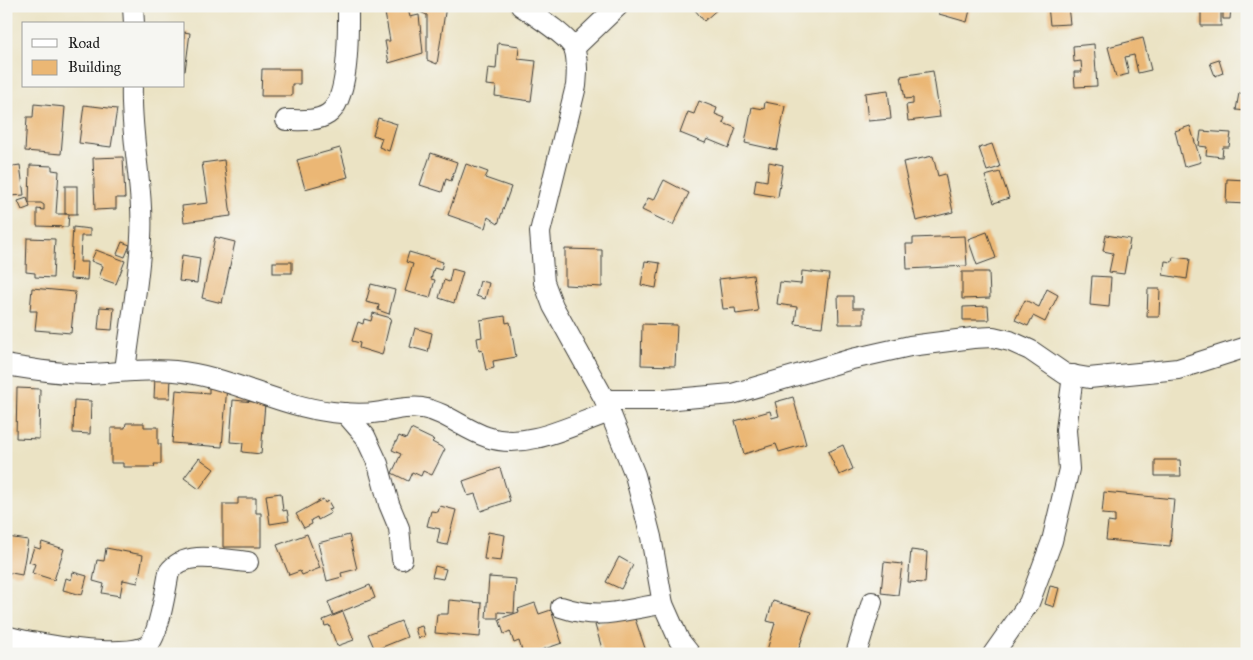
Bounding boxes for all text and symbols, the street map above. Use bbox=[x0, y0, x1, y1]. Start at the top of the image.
legend bbox=[22, 22, 185, 88]
text: Road bbox=[68, 34, 100, 52]
text: Building bbox=[68, 58, 122, 76]

